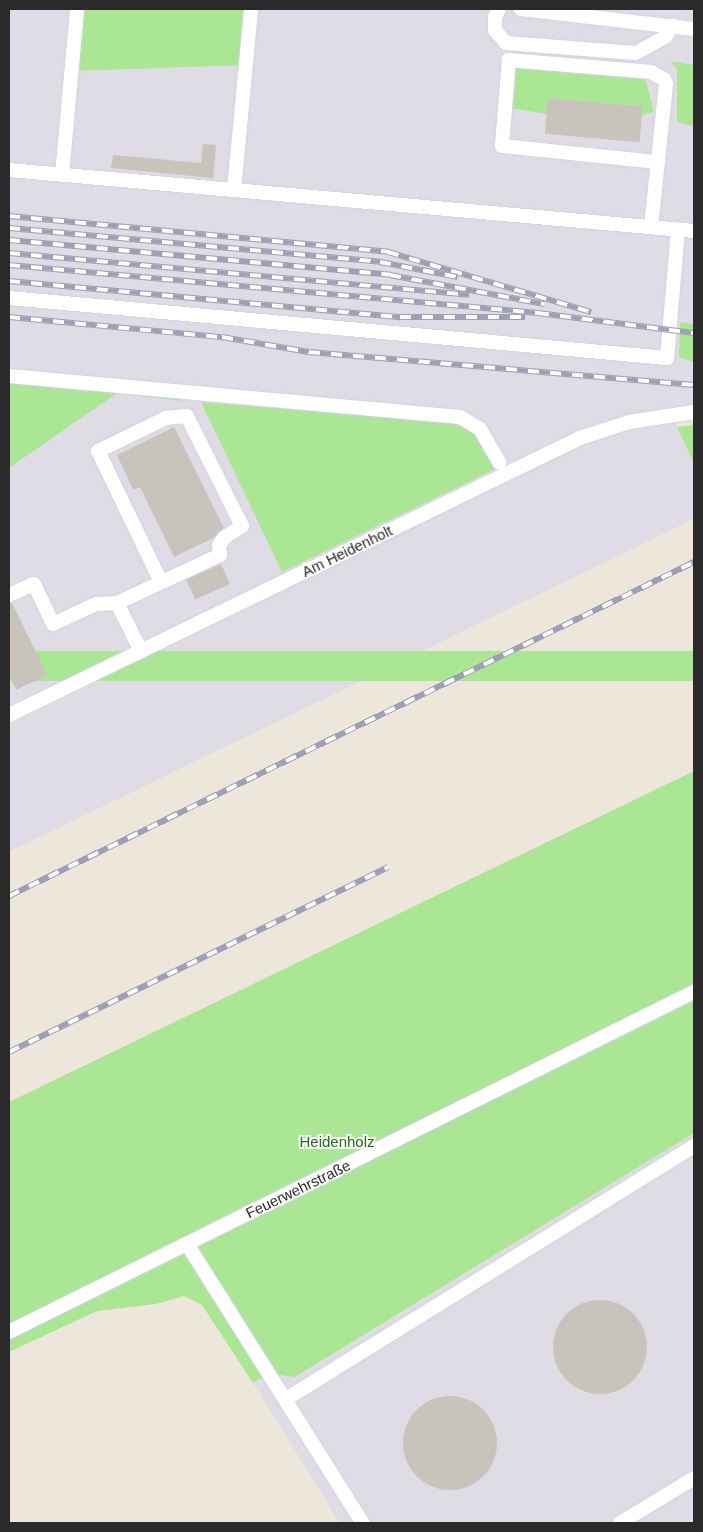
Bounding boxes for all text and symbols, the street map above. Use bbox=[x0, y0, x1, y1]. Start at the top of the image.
street label: Am Heidenholt bbox=[299, 521, 395, 581]
park label: Heidenholz bbox=[299, 1133, 375, 1151]
street label: Feuerwehrstraße bbox=[243, 1156, 353, 1222]

